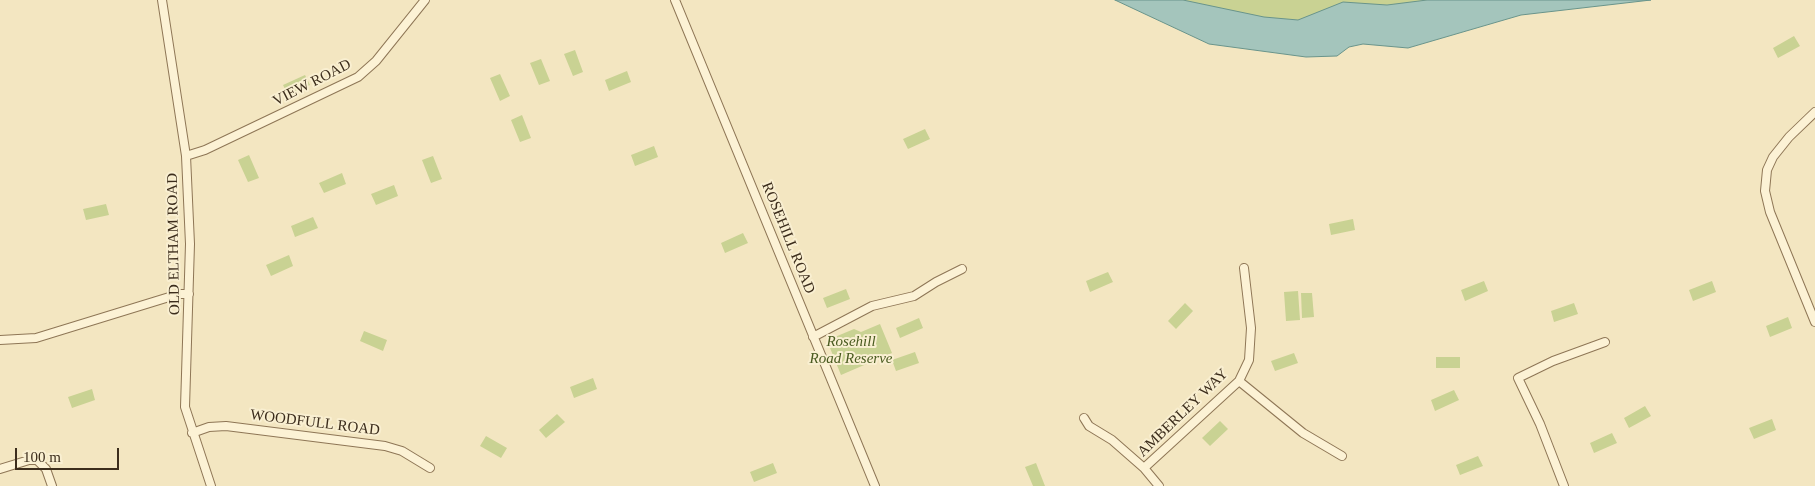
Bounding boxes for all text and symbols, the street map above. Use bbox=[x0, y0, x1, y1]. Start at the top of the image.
street label: VIEW ROAD bbox=[270, 56, 354, 110]
street label: OLD ELTHAM ROAD bbox=[164, 173, 184, 315]
street label: ROSEHILL ROAD bbox=[757, 180, 819, 296]
park label: Rosehill Road Reserve bbox=[810, 333, 892, 368]
street label: AMBERLEY WAY bbox=[1134, 365, 1232, 461]
street label: WOODFULL ROAD bbox=[249, 406, 381, 440]
scale bar bbox=[18, 438, 121, 470]
text: 100 m bbox=[23, 449, 61, 465]

